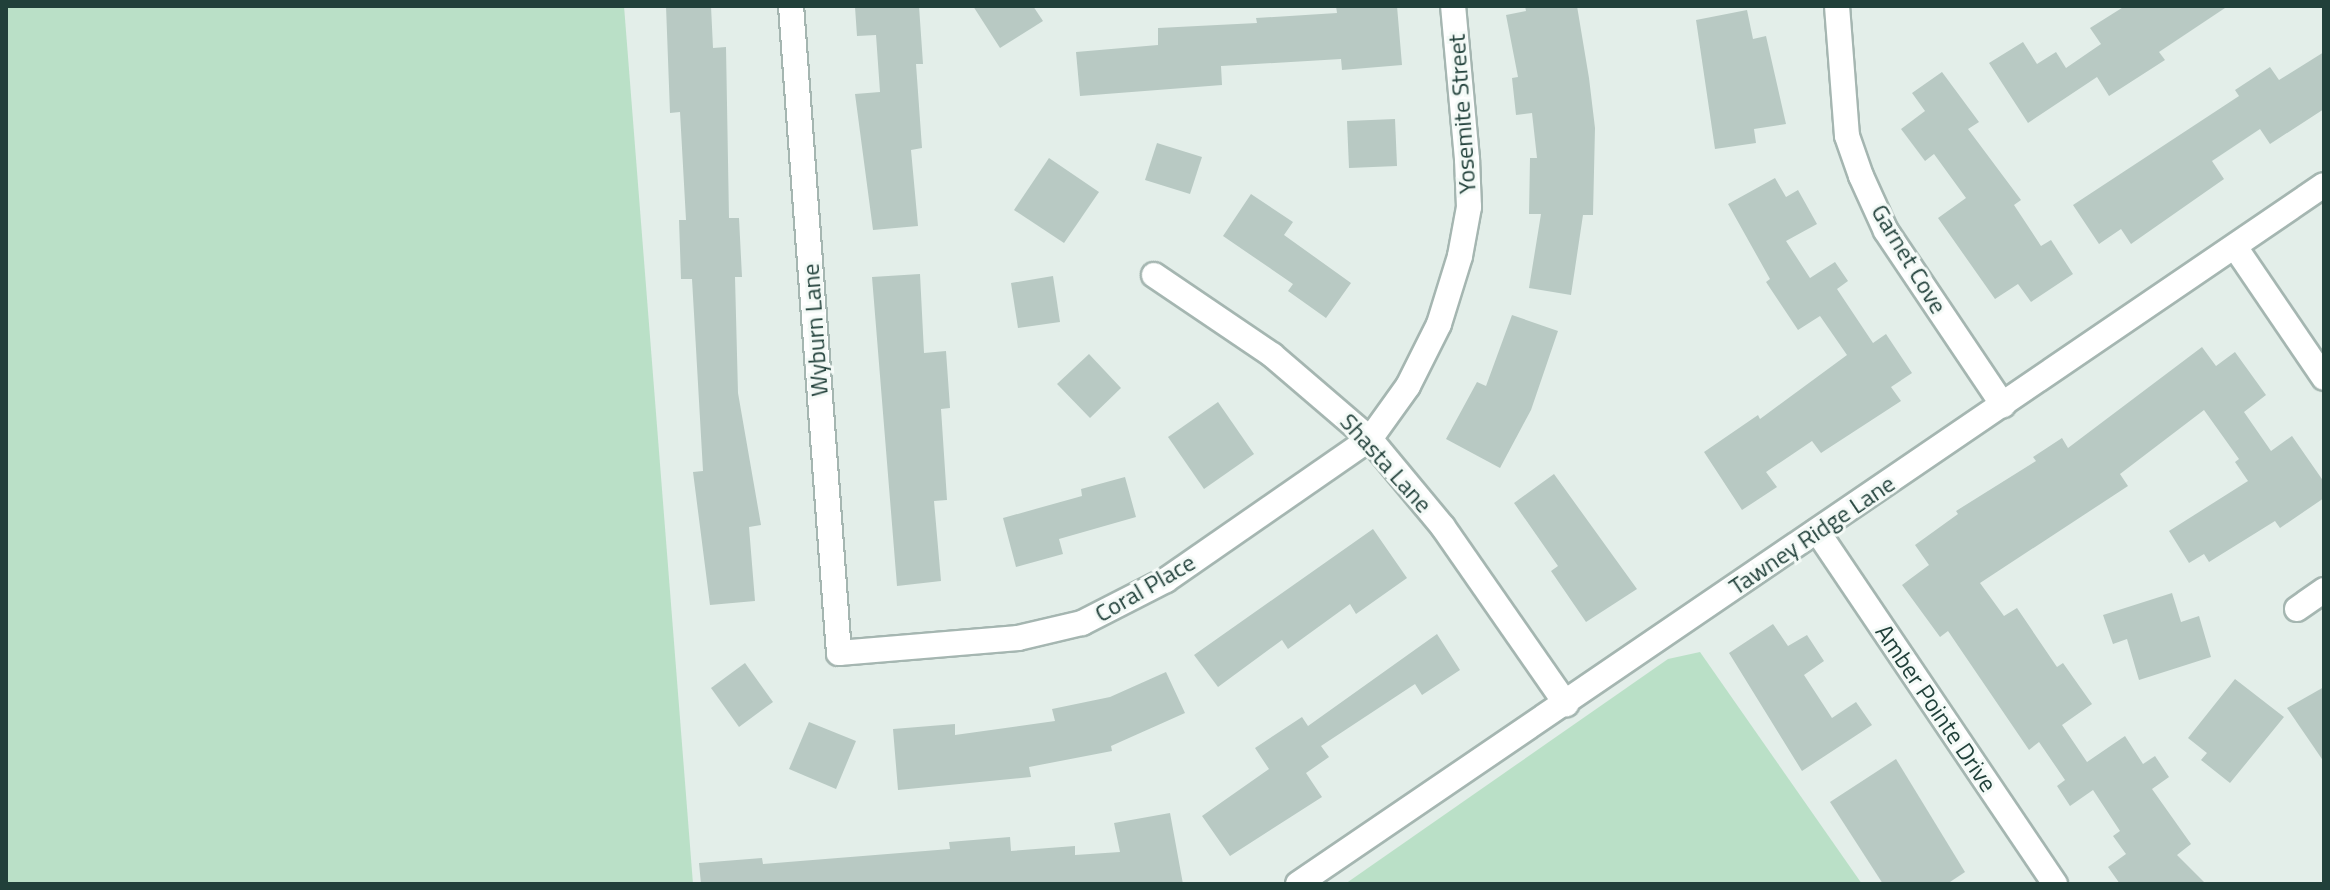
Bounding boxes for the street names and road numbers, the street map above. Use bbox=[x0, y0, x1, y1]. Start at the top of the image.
street label: Yosemite Street bbox=[1442, 33, 1482, 195]
street label: Garnet Cove bbox=[1865, 199, 1953, 319]
street label: Wyburn Lane bbox=[796, 263, 834, 397]
street label: Shasta Lane bbox=[1334, 408, 1438, 518]
street label: Tawney Ridge Lane bbox=[1724, 469, 1900, 601]
street label: Coral Place bbox=[1090, 548, 1200, 628]
street label: Amber Pointe Drive bbox=[1869, 619, 2003, 797]

